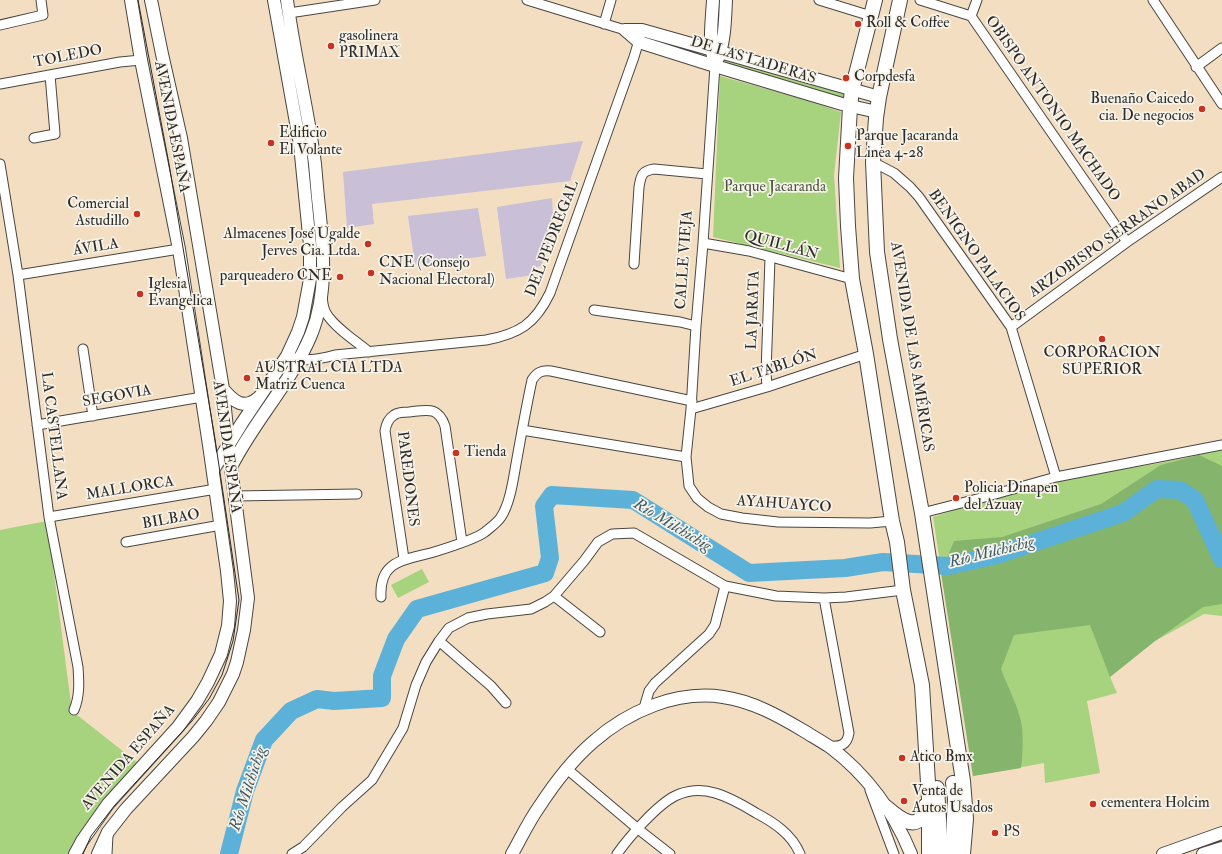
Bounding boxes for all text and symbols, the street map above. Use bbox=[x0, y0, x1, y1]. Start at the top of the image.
street label: OBISPO ANTONIO MACHADO bbox=[981, 13, 1123, 205]
place label: Roll & Coffee bbox=[866, 15, 950, 33]
marker: Roll & Coffee bbox=[853, 19, 863, 29]
place label: gasolinera PRIMAX bbox=[339, 28, 400, 63]
street label: DE LAS LADERAS bbox=[688, 33, 818, 89]
marker: gasolinera PRIMAX bbox=[326, 41, 336, 51]
street label: TOLEDO bbox=[32, 42, 104, 72]
street label: AVENIDA ESPAÑA bbox=[149, 60, 193, 194]
place label: Corpdesfa bbox=[854, 69, 915, 87]
marker: Corpdesfa bbox=[841, 73, 851, 83]
place label: Buenaño Caicedo cia. De negocios bbox=[1090, 91, 1194, 126]
marker: Buenaño Caicedo cia. De negocios bbox=[1197, 104, 1207, 114]
place label: Edificio El Volante bbox=[279, 125, 342, 160]
place label: Parque Jacaranda Linea 4-28 bbox=[856, 128, 958, 163]
marker: Edificio El Volante bbox=[266, 138, 276, 148]
marker: Parque Jacaranda Linea 4-28 bbox=[843, 141, 853, 151]
street label: ARZOBISPO SERRANO ABAD bbox=[1026, 166, 1210, 302]
street label: DEL PEDREGAL bbox=[523, 178, 583, 300]
park label: Parque Jacaranda bbox=[724, 179, 826, 197]
street label: BENIGNO PALACIOS bbox=[924, 187, 1028, 325]
place label: Comercial Astudillo bbox=[67, 196, 129, 231]
marker: Comercial Astudillo bbox=[132, 209, 142, 219]
street label: CALLE VIEJA bbox=[673, 210, 697, 310]
place label: Almacenes José Ugalde Jerves Cia. Ltda. bbox=[224, 226, 360, 261]
street label: QUILLÁN bbox=[742, 227, 820, 265]
street label: ÁVILA bbox=[72, 236, 120, 260]
marker: Almacenes José Ugalde Jerves Cia. Ltda. bbox=[363, 239, 373, 249]
street label: AVENIDA DE LAS AMÉRICAS bbox=[885, 241, 937, 453]
place label: CNE (Consejo Nacional Electoral) bbox=[379, 255, 495, 290]
place label: parqueadero CNE bbox=[220, 268, 332, 286]
marker: CNE (Consejo Nacional Electoral) bbox=[366, 268, 376, 278]
street label: LA JARATA bbox=[744, 270, 764, 350]
marker: parqueadero CNE bbox=[335, 272, 345, 282]
place label: Iglesia Evangelica bbox=[148, 276, 212, 311]
marker: Iglesia Evangelica bbox=[135, 289, 145, 299]
marker: CORPORACION SUPERIOR bbox=[1097, 334, 1107, 344]
place label: CORPORACION SUPERIOR bbox=[1044, 345, 1160, 380]
street label: EL TABLÓN bbox=[728, 346, 820, 392]
place label: AUSTRAL CIA LTDA Matriz Cuenca bbox=[255, 360, 403, 395]
street label: LA CASTELLANA bbox=[36, 371, 70, 501]
marker: AUSTRAL CIA LTDA Matriz Cuenca bbox=[242, 373, 252, 383]
street label: AVENIDA ESPAÑA bbox=[208, 379, 244, 515]
street label: SEGOVIA bbox=[81, 382, 153, 412]
street label: PAREDONES bbox=[392, 430, 422, 528]
place label: Tienda bbox=[464, 444, 506, 462]
marker: Tienda bbox=[451, 448, 461, 458]
street label: MALLORCA bbox=[85, 473, 175, 505]
place label: Policia Dinapen del Azuay bbox=[964, 480, 1058, 515]
street label: AYAHUAYCO bbox=[736, 493, 832, 517]
marker: Policia Dinapen del Azuay bbox=[951, 493, 961, 503]
water label: Río Milchichig bbox=[630, 495, 714, 557]
street label: BILBAO bbox=[141, 506, 201, 534]
water label: Río Milchichig bbox=[947, 533, 1037, 573]
street label: AVENIDA ESPAÑA bbox=[78, 702, 180, 814]
water label: Río Milchichig bbox=[226, 745, 272, 833]
place label: Atico Bmx bbox=[910, 749, 973, 767]
marker: Atico Bmx bbox=[897, 753, 907, 763]
place label: Venta de Autos Usados bbox=[912, 783, 993, 818]
place label: cementera Holcim bbox=[1101, 795, 1210, 813]
marker: Venta de Autos Usados bbox=[899, 796, 909, 806]
marker: cementera Holcim bbox=[1088, 799, 1098, 809]
place label: PS bbox=[1003, 824, 1020, 842]
marker: PS bbox=[990, 828, 1000, 838]

